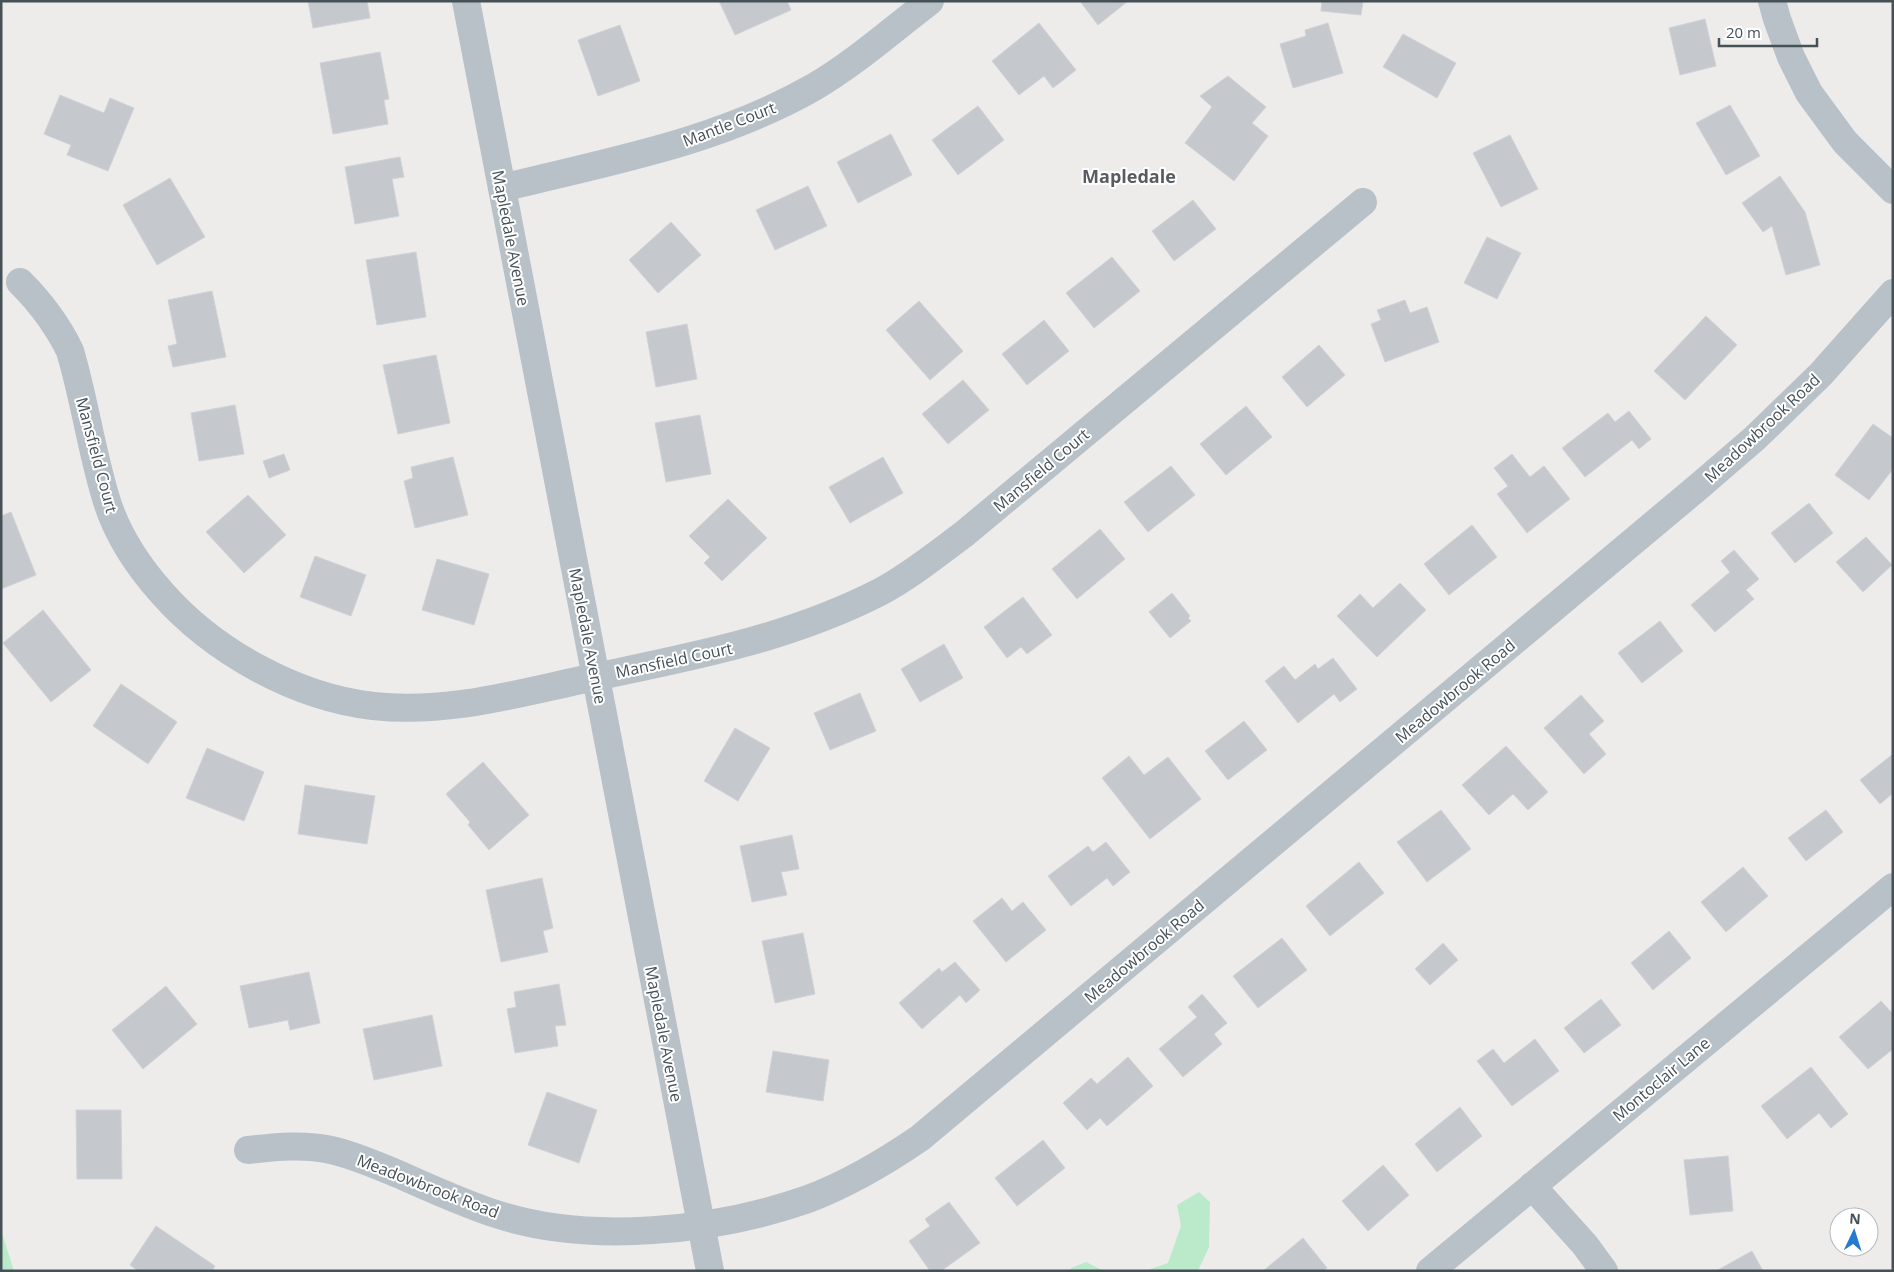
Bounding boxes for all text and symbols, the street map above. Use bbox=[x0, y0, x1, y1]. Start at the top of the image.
scale bar bbox=[1719, 15, 1816, 47]
text: 20 m bbox=[1726, 22, 1761, 42]
street label: Mantle Court bbox=[679, 96, 779, 152]
district label: Mapledale bbox=[1082, 164, 1176, 188]
street label: Mapledale Avenue bbox=[487, 168, 535, 308]
street label: Meadowbrook Road bbox=[1699, 369, 1825, 487]
street label: Mansfield Court bbox=[71, 395, 123, 516]
street label: Mansfield Court bbox=[988, 423, 1094, 517]
street label: Mapledale Avenue bbox=[564, 566, 612, 706]
street label: Meadowbrook Road bbox=[1390, 634, 1520, 748]
street label: Mansfield Court bbox=[614, 637, 735, 683]
street label: Meadowbrook Road bbox=[1079, 894, 1209, 1008]
street label: Mapledale Avenue bbox=[640, 964, 688, 1104]
street label: Montoclair Lane bbox=[1608, 1032, 1714, 1126]
street label: Meadowbrook Road bbox=[354, 1149, 502, 1223]
north arrow bbox=[1829, 1207, 1879, 1257]
text: N bbox=[1849, 1209, 1861, 1228]

